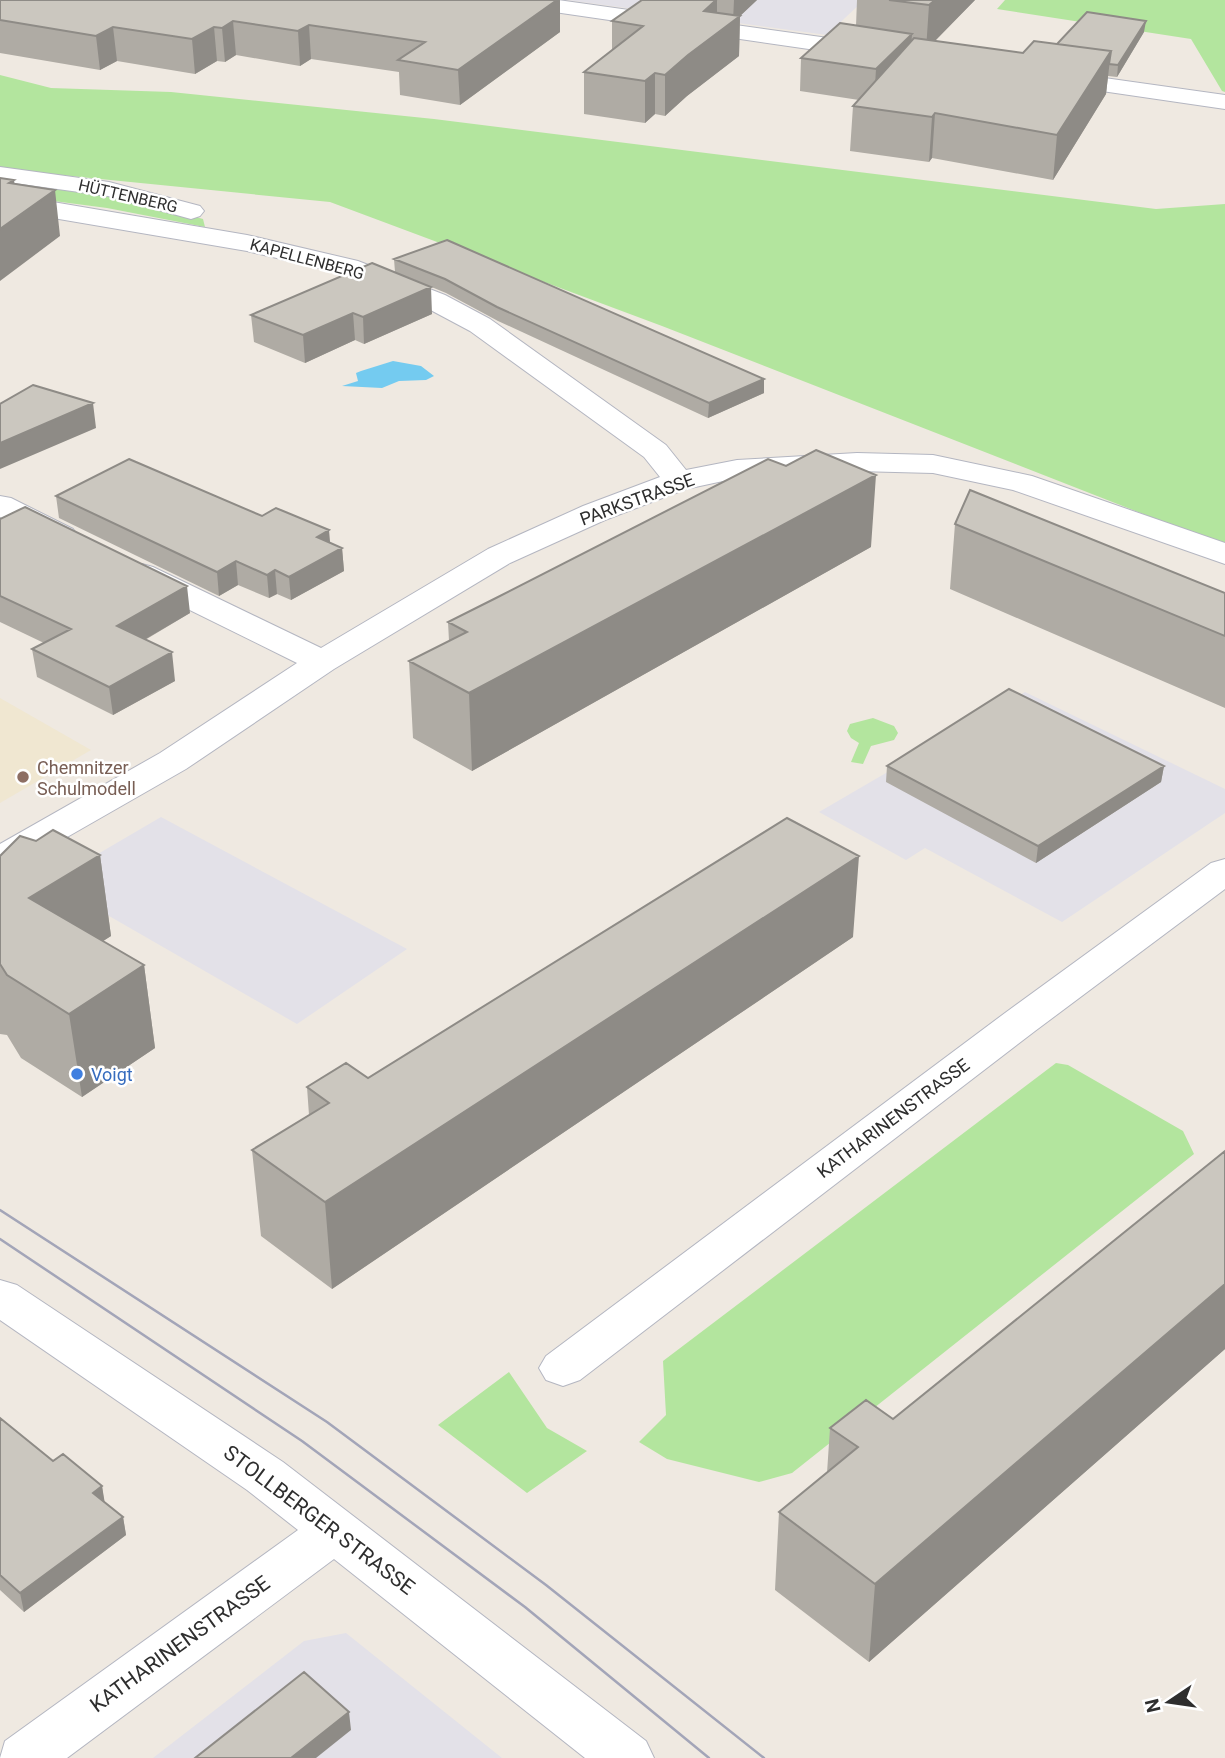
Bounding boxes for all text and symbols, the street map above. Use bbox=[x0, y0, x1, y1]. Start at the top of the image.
street label: HÜTTENBERG bbox=[76, 175, 180, 217]
street label: KAPELLENBERG bbox=[248, 235, 366, 283]
street label: PARKSTRASSE bbox=[577, 469, 697, 529]
place label: Chemnitzer Schulmodell bbox=[37, 757, 136, 799]
marker: Chemnitzer Schulmodell bbox=[15, 769, 31, 785]
street label: KATHARINENSTRASSE bbox=[813, 1054, 973, 1182]
place label: Voigt bbox=[91, 1064, 133, 1085]
marker: Voigt bbox=[69, 1066, 85, 1082]
street label: STOLLBERGER STRASSE bbox=[219, 1440, 419, 1600]
street label: KATHARINENSTRASSE bbox=[86, 1571, 274, 1717]
north arrow bbox=[1134, 1667, 1204, 1737]
text: N bbox=[1140, 1697, 1166, 1715]

